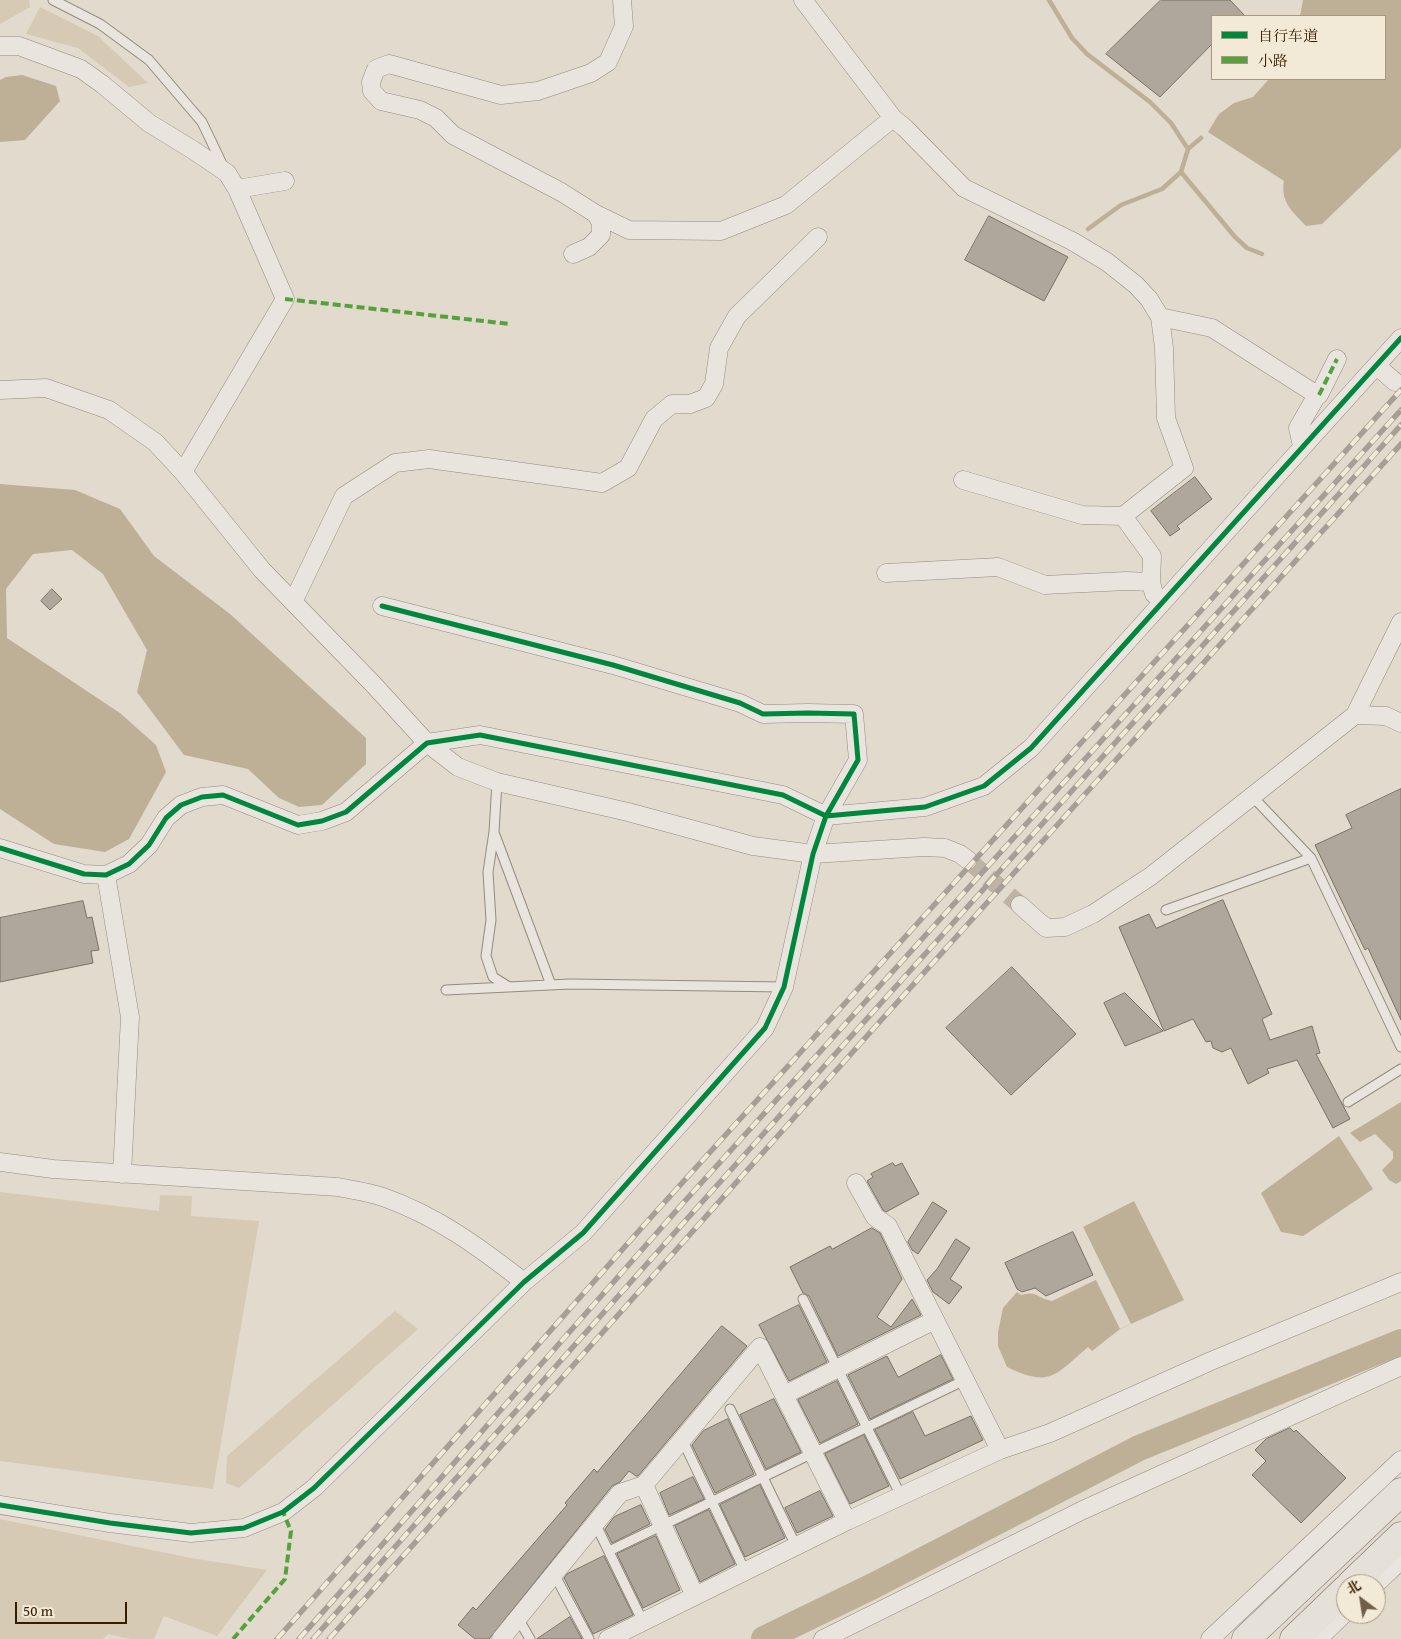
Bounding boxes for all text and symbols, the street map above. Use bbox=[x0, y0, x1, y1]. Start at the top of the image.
legend bbox=[1211, 15, 1386, 80]
text: 自行车道 bbox=[1258, 25, 1318, 46]
text: 小路 bbox=[1258, 50, 1288, 71]
north arrow bbox=[1336, 1574, 1386, 1624]
text: 北 bbox=[1343, 1575, 1365, 1599]
scale bar bbox=[18, 1592, 130, 1624]
text: 50 m bbox=[23, 1600, 53, 1621]

